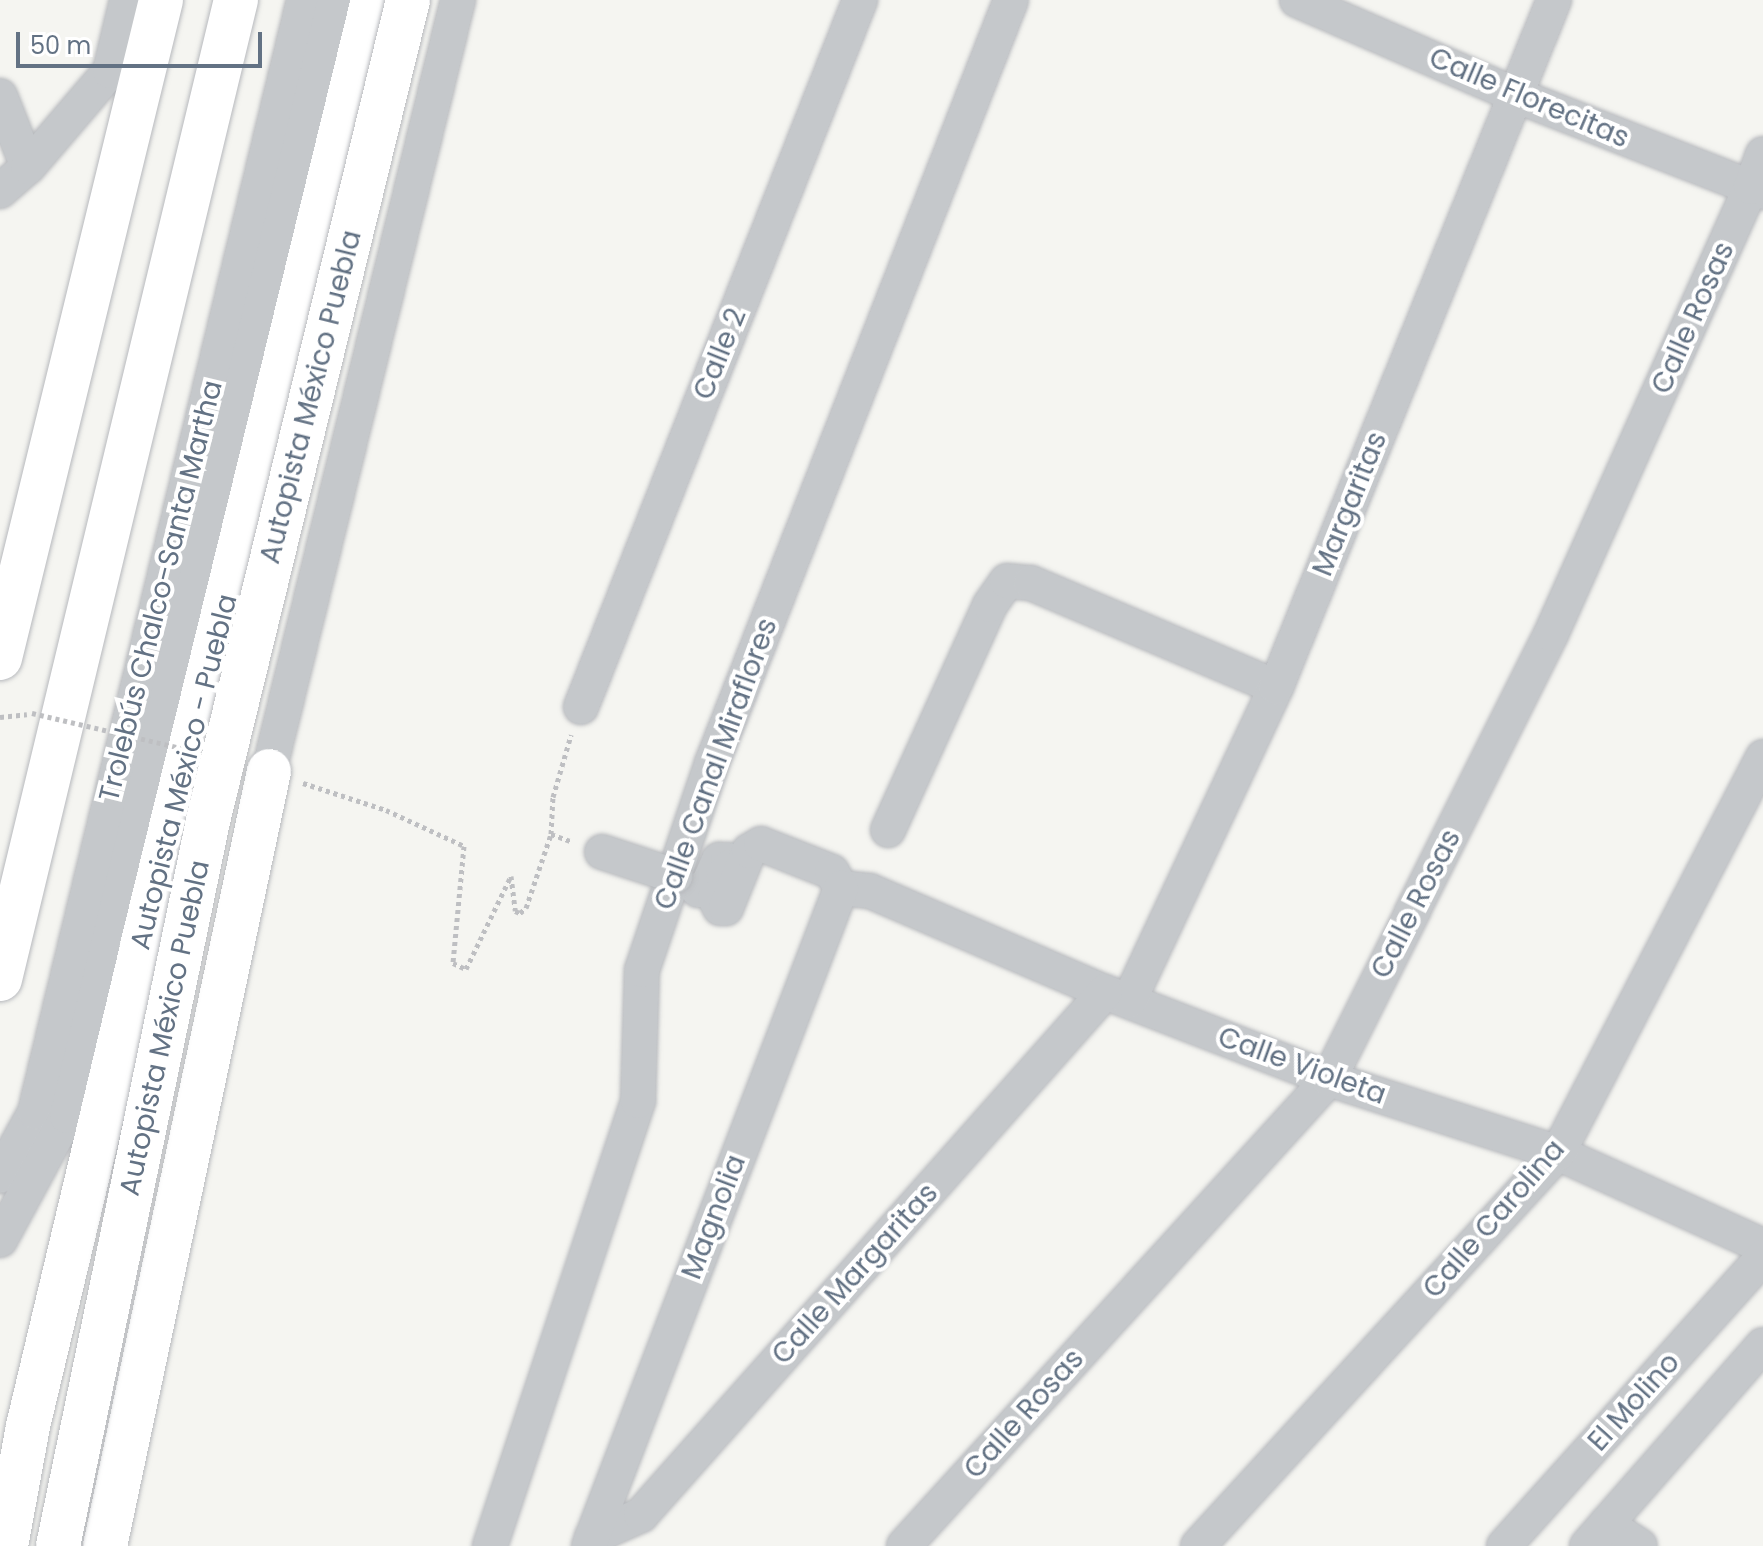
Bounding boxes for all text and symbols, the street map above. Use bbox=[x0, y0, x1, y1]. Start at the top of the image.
scale bar bbox=[20, 16, 266, 66]
text: 50 m bbox=[30, 29, 91, 62]
street label: Calle Florecitas bbox=[1424, 41, 1634, 155]
street label: Autopista México Puebla bbox=[253, 227, 369, 567]
street label: Calle Rosas bbox=[1645, 237, 1741, 399]
street label: Calle 2 bbox=[687, 304, 753, 404]
street label: Trolebús Chalco-Santa Martha bbox=[92, 377, 230, 805]
street label: Margaritas bbox=[1306, 427, 1394, 581]
street label: Autopista México - Puebla bbox=[124, 591, 244, 953]
street label: Calle Canal Miraflores bbox=[648, 614, 784, 914]
street label: Calle Rosas bbox=[1364, 824, 1468, 984]
street label: Autopista México Puebla bbox=[113, 857, 217, 1199]
street label: Calle Violeta bbox=[1213, 1020, 1391, 1112]
street label: Calle Carolina bbox=[1416, 1133, 1572, 1305]
street label: Magnolia bbox=[675, 1150, 753, 1284]
street label: Calle Margaritas bbox=[765, 1177, 945, 1371]
street label: Calle Rosas bbox=[957, 1342, 1091, 1486]
street label: El Molino bbox=[1581, 1346, 1687, 1458]

